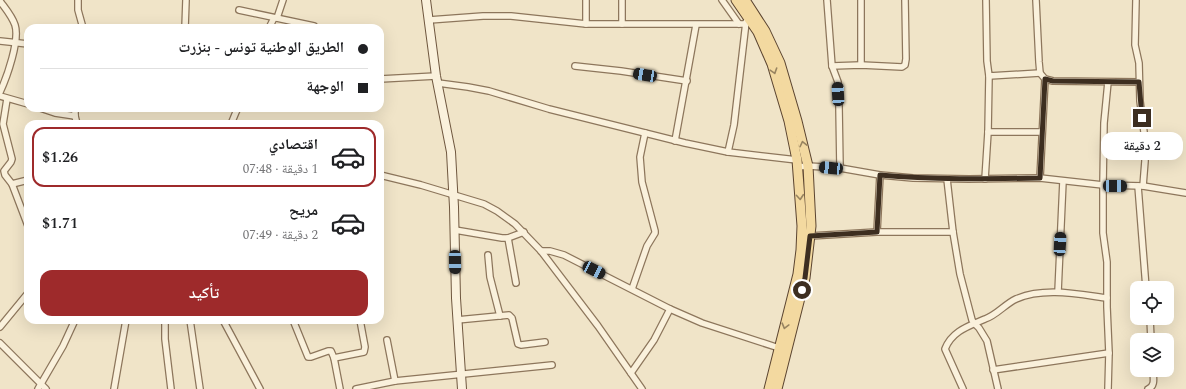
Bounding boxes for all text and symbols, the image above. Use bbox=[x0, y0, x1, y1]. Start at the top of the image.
text: الطريق الوطنية تونس - بنزرت bbox=[178, 36, 344, 59]
car bbox=[632, 67, 658, 83]
one-way arrow bbox=[769, 67, 778, 74]
text: الوجهة bbox=[306, 75, 344, 98]
car bbox=[831, 82, 845, 106]
route end bbox=[1133, 109, 1151, 127]
callout: 2 دقيقة bbox=[1101, 132, 1183, 160]
text: اقتصادي bbox=[269, 133, 318, 156]
text: 2 دقيقة bbox=[1123, 136, 1161, 156]
icon: car bbox=[330, 139, 366, 175]
one-way arrow bbox=[799, 141, 807, 148]
text: $1.26 bbox=[42, 146, 78, 169]
text: 1 دقيقة · 07:48 bbox=[243, 159, 318, 179]
car bbox=[818, 161, 844, 175]
car bbox=[1103, 180, 1127, 192]
one-way arrow bbox=[796, 194, 805, 201]
text: مريح bbox=[289, 199, 318, 222]
icon: car bbox=[330, 205, 366, 241]
text: $1.71 bbox=[42, 212, 78, 235]
text: 2 دقيقة · 07:49 bbox=[243, 225, 318, 245]
car bbox=[1053, 232, 1067, 256]
car bbox=[449, 250, 461, 274]
car bbox=[581, 259, 607, 281]
button: تأكيد bbox=[40, 270, 368, 316]
route start bbox=[793, 281, 811, 299]
map controls bbox=[1130, 281, 1174, 377]
button: locate bbox=[1130, 281, 1174, 325]
one-way arrow bbox=[781, 322, 790, 329]
button: layers bbox=[1130, 333, 1174, 377]

